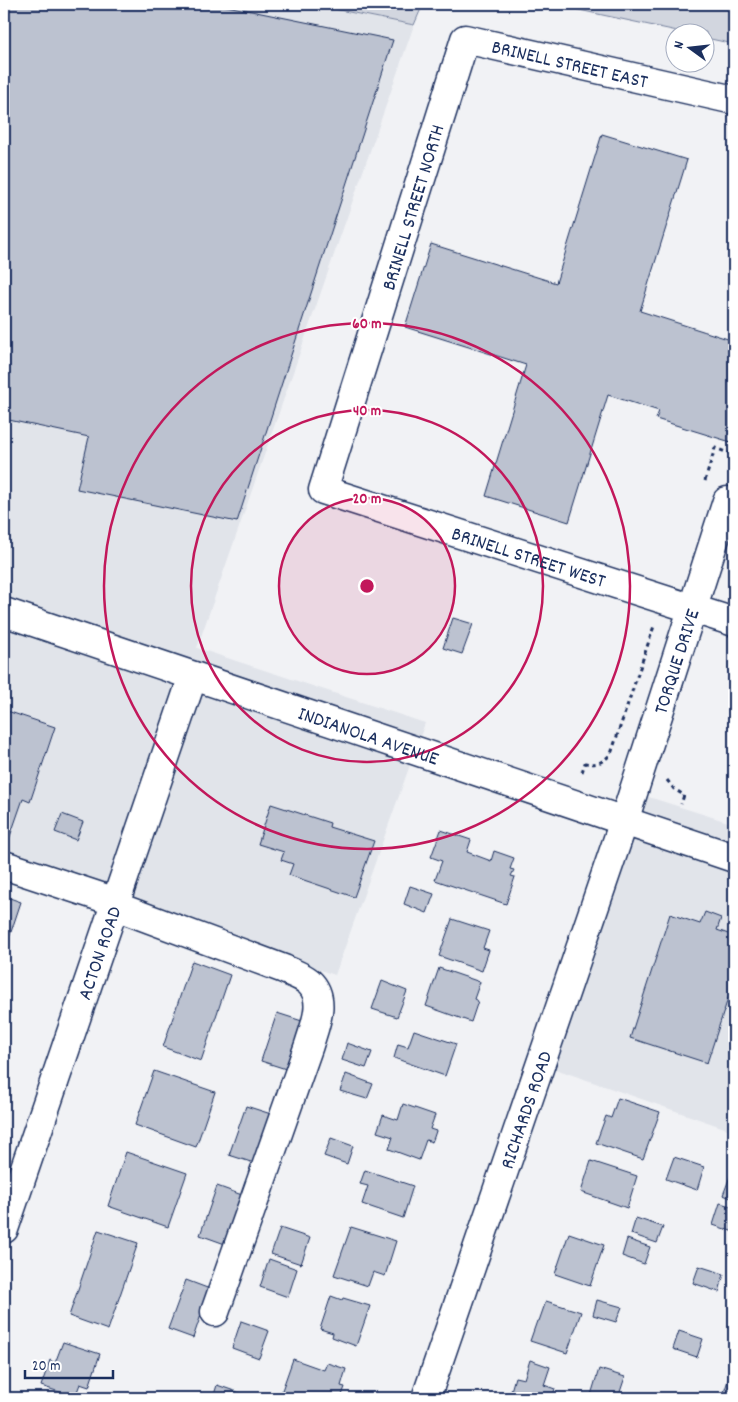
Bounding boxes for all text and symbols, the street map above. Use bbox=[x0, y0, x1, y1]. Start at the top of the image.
north arrow bbox=[666, 22, 716, 72]
street label: BRINELL STREET EAST bbox=[488, 34, 650, 97]
text: N bbox=[669, 39, 690, 51]
street label: BRINELL STREET NORTH bbox=[376, 122, 453, 294]
text: 60 m bbox=[352, 314, 382, 336]
text: 40 m bbox=[353, 401, 381, 423]
text: 20 m bbox=[353, 489, 381, 511]
street label: BRINELL STREET WEST bbox=[448, 521, 609, 597]
centre of rings bbox=[358, 577, 376, 595]
street label: TORQUE DRIVE bbox=[648, 606, 708, 718]
street label: INDIANOLA AVENUE bbox=[294, 701, 442, 775]
street label: ACTON ROAD bbox=[72, 903, 130, 1004]
street label: RICHARDS ROAD bbox=[495, 1048, 561, 1173]
scale bar bbox=[25, 1347, 112, 1379]
text: 20 m bbox=[32, 1356, 60, 1378]

